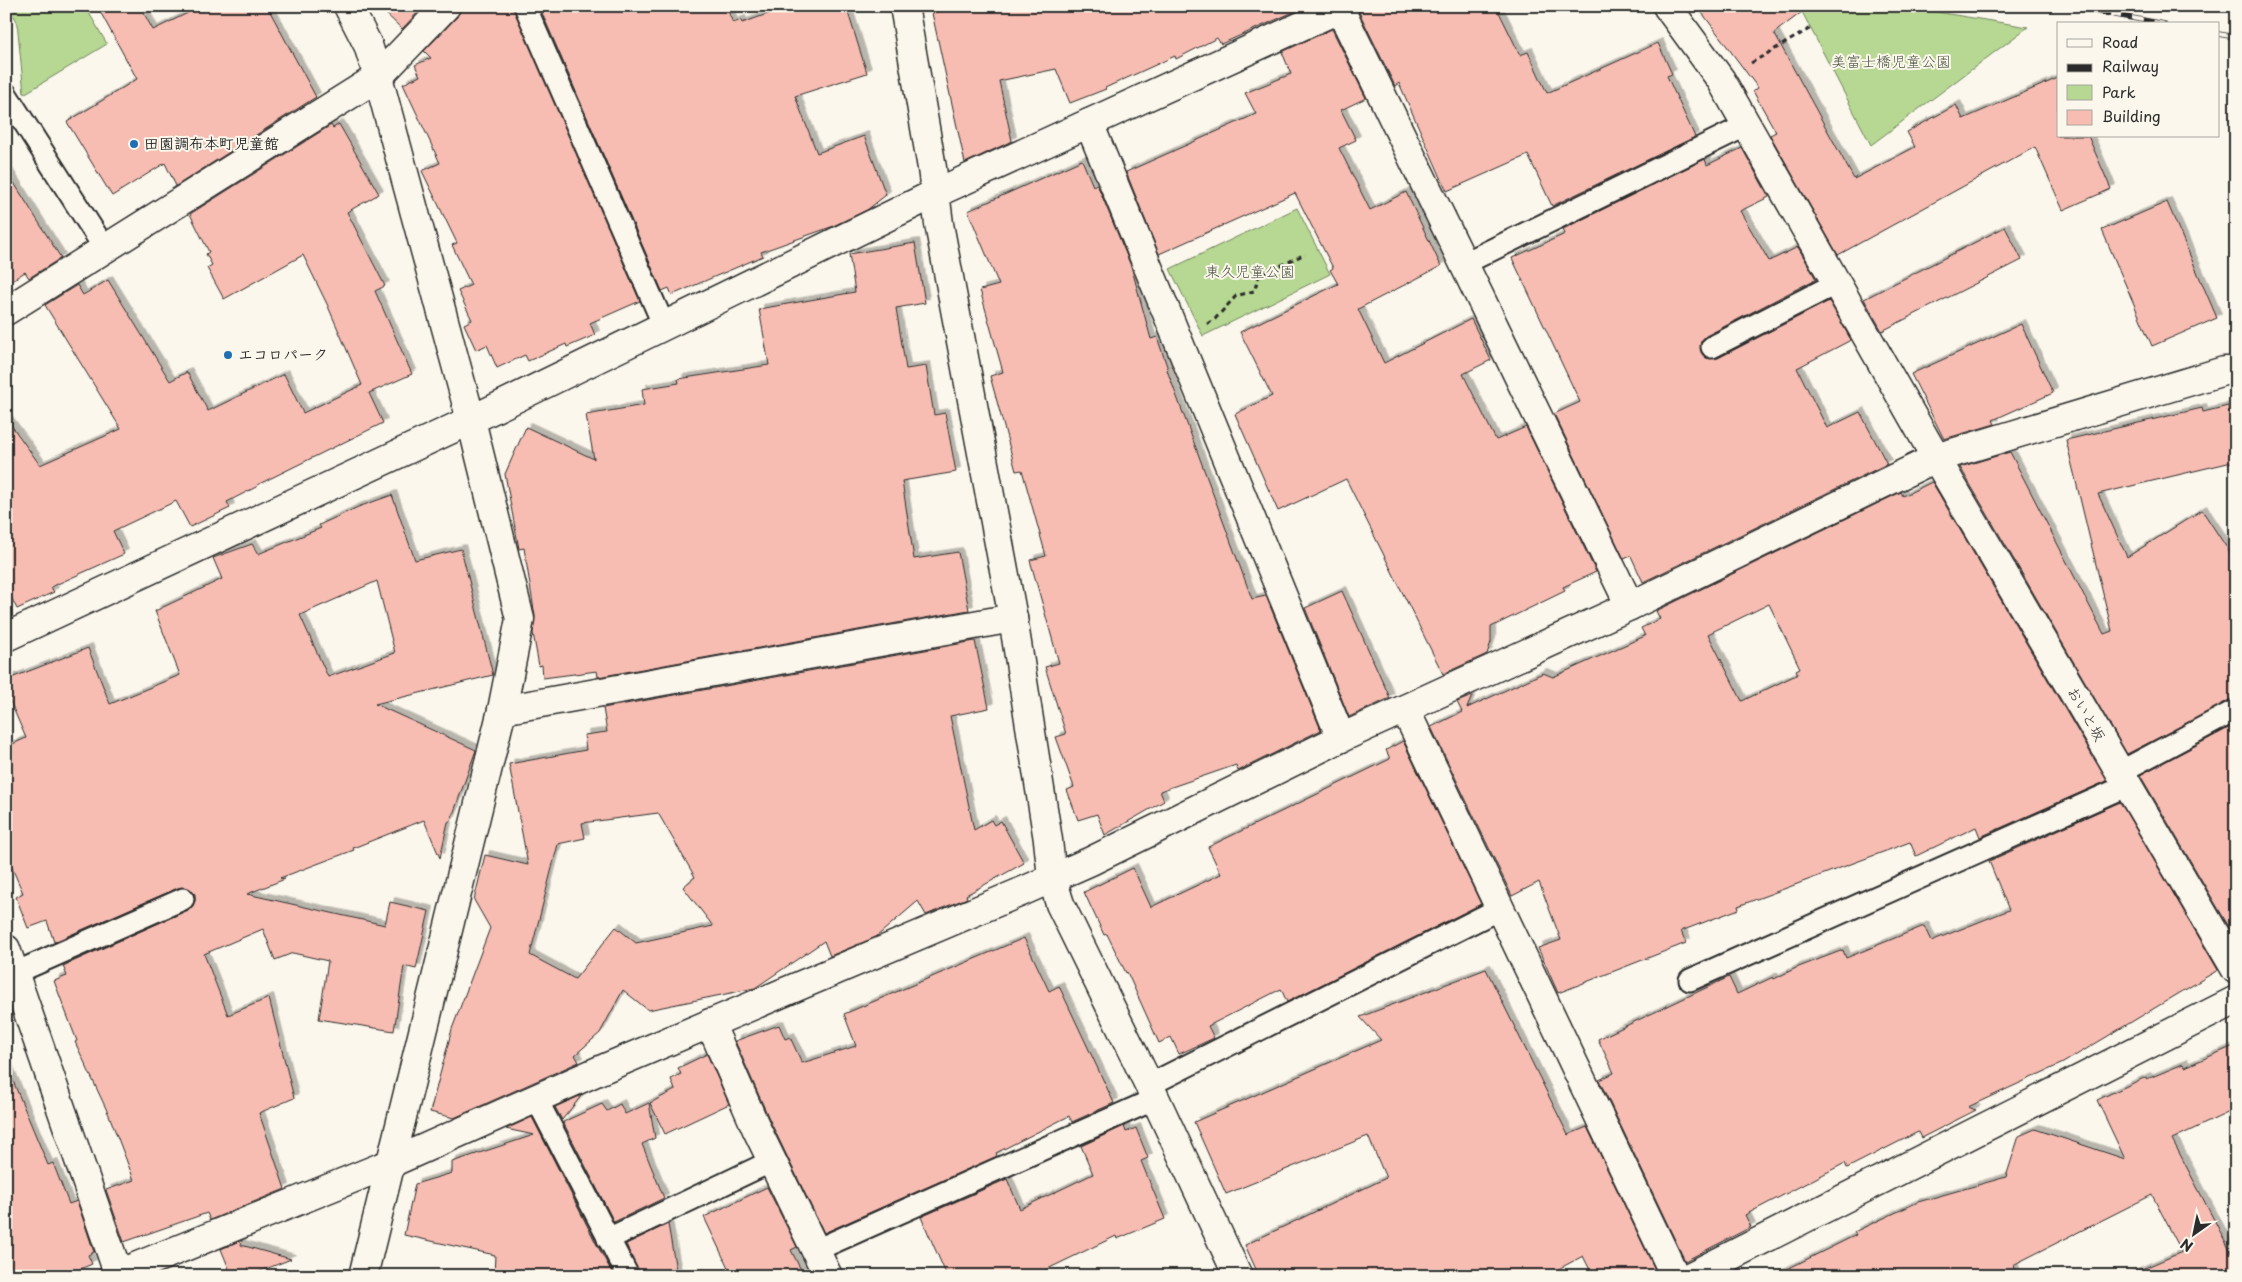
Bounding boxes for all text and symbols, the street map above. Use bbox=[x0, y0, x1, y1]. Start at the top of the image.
legend bbox=[2057, 22, 2220, 138]
text: Road bbox=[2102, 30, 2138, 53]
park label: 美富士橋児童公園 bbox=[1831, 49, 1951, 72]
text: Railway bbox=[2102, 54, 2159, 77]
text: Park bbox=[2102, 80, 2136, 103]
text: Building bbox=[2102, 104, 2161, 127]
place label: 田園調布本町児童館 bbox=[144, 131, 279, 154]
marker: 田園調布本町児童館 bbox=[128, 138, 140, 150]
park label: 東久児童公園 bbox=[1205, 259, 1295, 282]
place label: エコロパーク bbox=[238, 342, 328, 365]
marker: エコロパーク bbox=[222, 349, 234, 361]
street label: おいと坂 bbox=[2062, 682, 2112, 745]
north arrow bbox=[2170, 1210, 2220, 1260]
text: N bbox=[2176, 1233, 2197, 1257]

